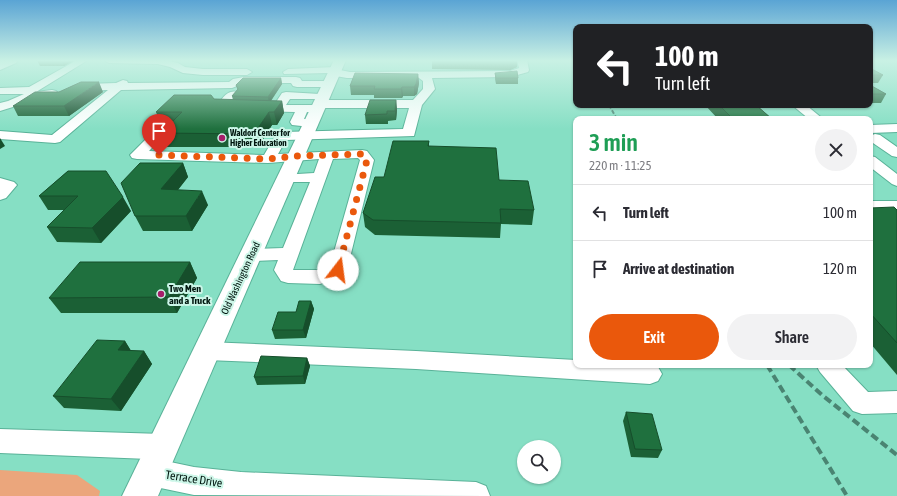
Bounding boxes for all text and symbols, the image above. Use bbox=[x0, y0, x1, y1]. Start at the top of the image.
icon: left bbox=[589, 40, 641, 92]
text: 100 m bbox=[655, 40, 718, 72]
text: Turn left bbox=[655, 73, 710, 94]
pin bbox=[142, 114, 176, 155]
icon: arrive bbox=[148, 120, 170, 142]
place label: Waldorf Center for Higher Education bbox=[229, 128, 290, 148]
text: 3 min bbox=[589, 129, 638, 156]
button: close bbox=[815, 129, 857, 171]
marker: Waldorf Center for Higher Education bbox=[217, 133, 227, 143]
text: 220 m · 11:25 bbox=[589, 158, 652, 173]
icon: left bbox=[589, 202, 611, 224]
text: Turn left bbox=[623, 204, 669, 221]
text: 100 m bbox=[823, 204, 857, 221]
street label: Old Washington Road bbox=[219, 240, 262, 316]
position arrow bbox=[317, 249, 359, 291]
icon: arrive bbox=[589, 258, 611, 280]
text: Arrive at destination bbox=[623, 260, 734, 277]
text: 120 m bbox=[823, 260, 857, 277]
place label: Two Men and a Truck bbox=[169, 283, 211, 306]
marker: Two Men and a Truck bbox=[156, 289, 166, 299]
button: Exit bbox=[589, 314, 719, 360]
button: Share bbox=[727, 314, 857, 360]
map controls bbox=[517, 440, 561, 484]
button: search bbox=[517, 440, 561, 484]
street label: Terrace Drive bbox=[165, 468, 223, 490]

